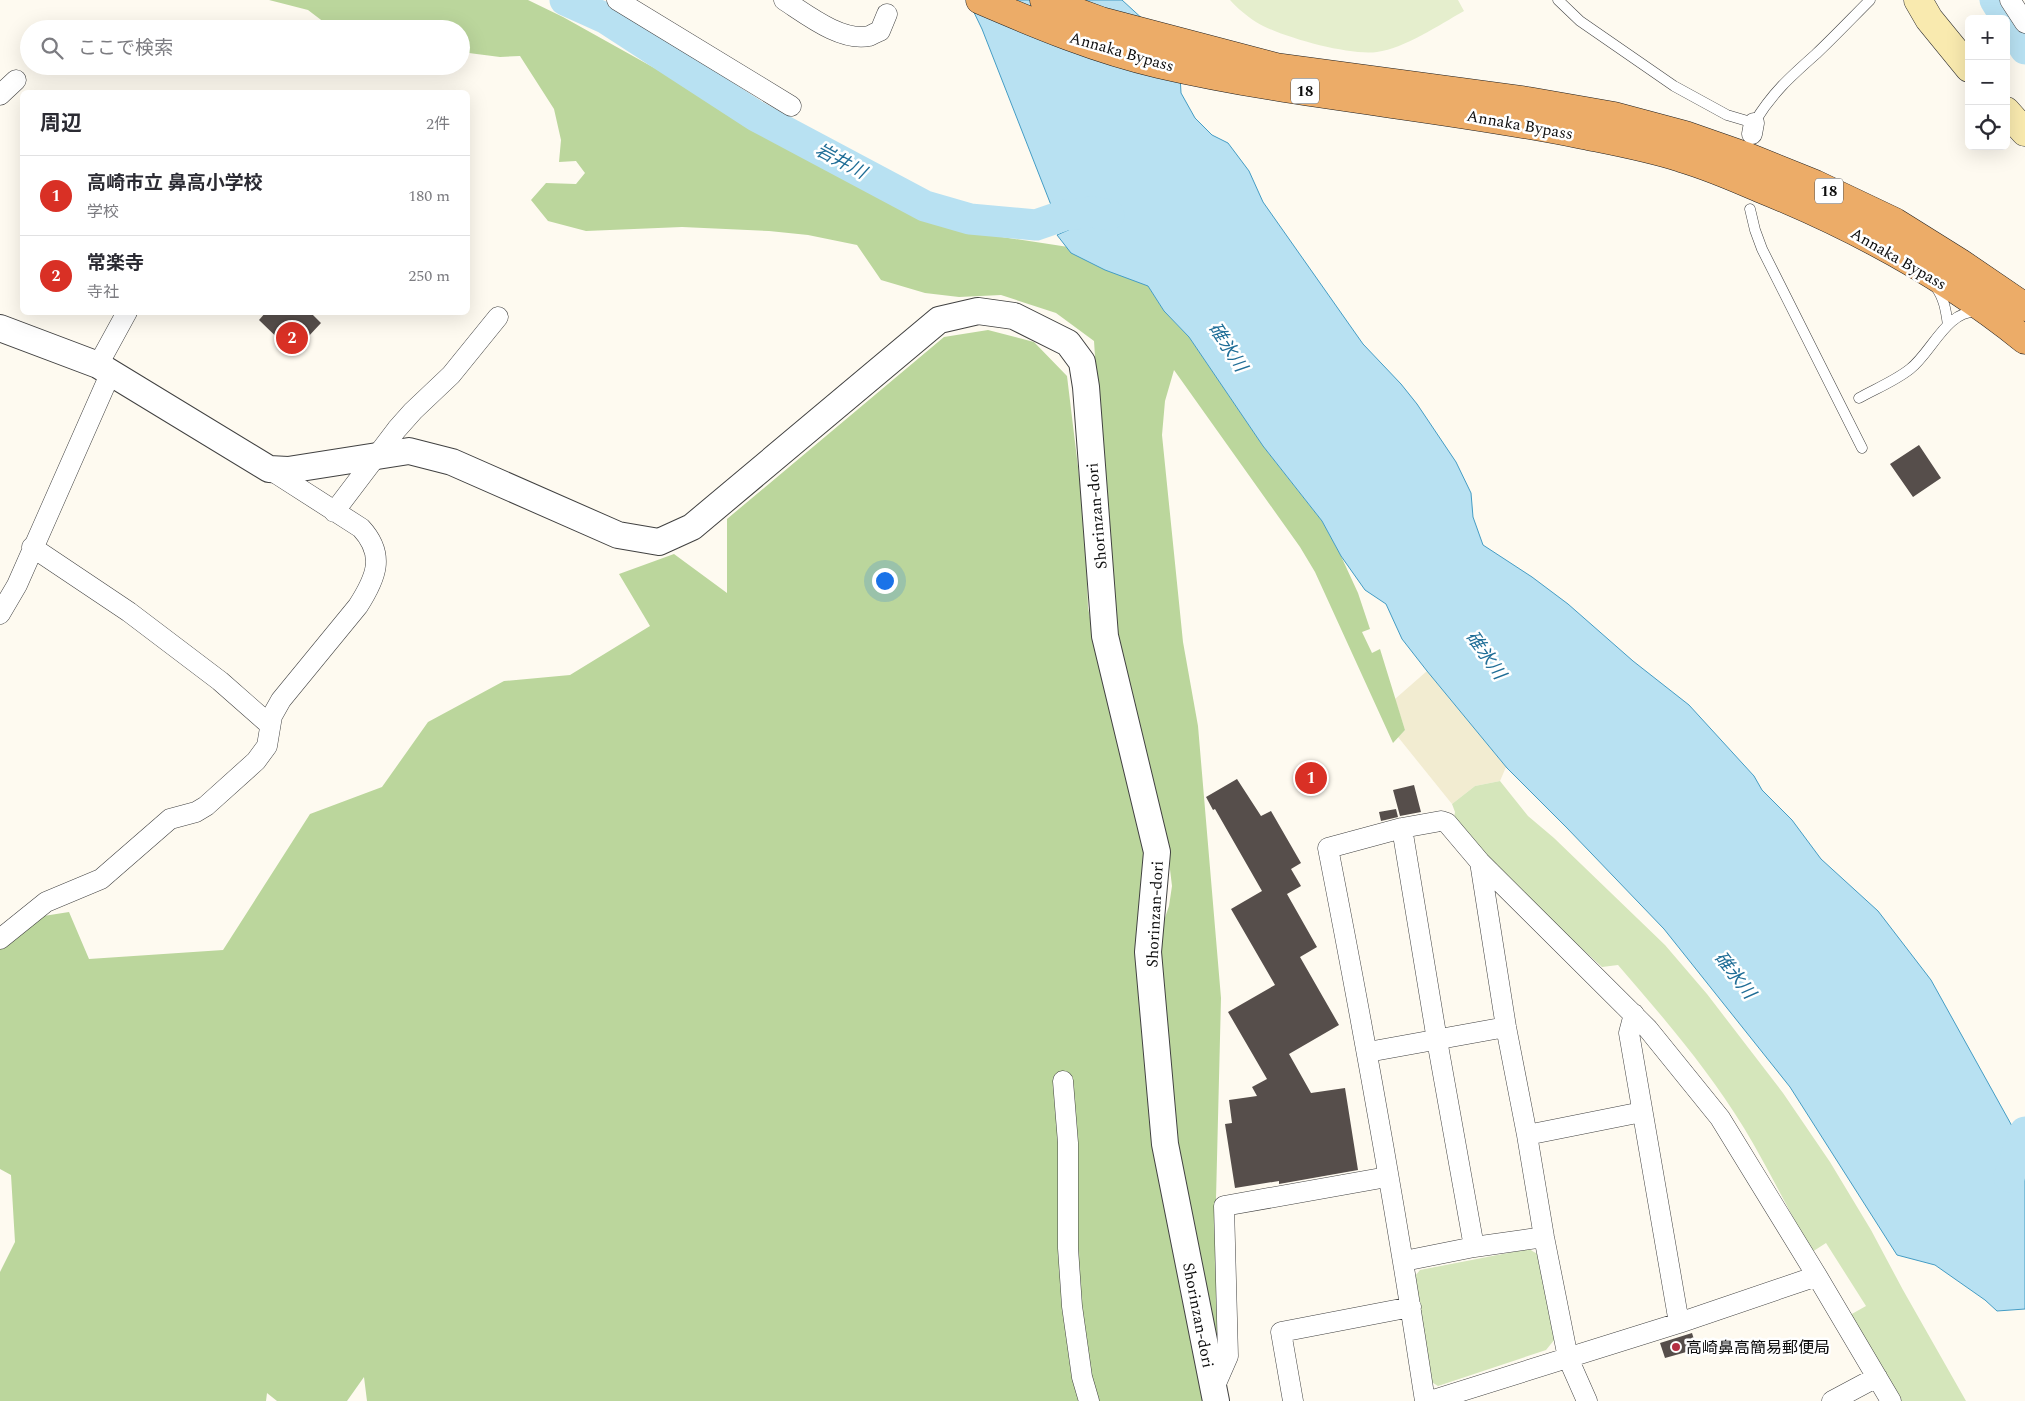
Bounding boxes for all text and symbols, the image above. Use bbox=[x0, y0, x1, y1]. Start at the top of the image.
map controls bbox=[1965, 15, 2010, 150]
button: + bbox=[1965, 15, 2010, 60]
search box bbox=[20, 20, 470, 75]
street label: Annaka Bypass bbox=[1067, 26, 1177, 78]
icon: search bbox=[38, 34, 66, 62]
text: ここで検索 bbox=[78, 34, 173, 63]
button: − bbox=[1965, 60, 2010, 105]
road number: 18 bbox=[1291, 78, 1319, 104]
street label: Annaka Bypass bbox=[1465, 104, 1575, 146]
button: locate bbox=[1965, 105, 2010, 150]
text: 周辺 bbox=[40, 108, 82, 140]
text: 2件 bbox=[426, 112, 450, 136]
water label: 岩井川 bbox=[811, 137, 873, 187]
text: 高崎市立 鼻高小学校 bbox=[87, 169, 263, 198]
road number: 18 bbox=[1815, 178, 1843, 204]
text: 1 bbox=[52, 184, 60, 208]
text: 180 m bbox=[408, 184, 450, 208]
text: 学校 bbox=[87, 200, 119, 224]
street label: Annaka Bypass bbox=[1846, 222, 1951, 296]
text: 常楽寺 bbox=[87, 249, 144, 278]
text: 2 bbox=[52, 264, 60, 288]
text: 250 m bbox=[408, 264, 450, 288]
text: 寺社 bbox=[87, 280, 119, 304]
water label: 碓氷川 bbox=[1202, 317, 1255, 379]
pin: 2 bbox=[276, 319, 308, 357]
street label: Shorinzan-dori bbox=[1080, 462, 1114, 570]
your location bbox=[872, 568, 898, 594]
water label: 碓氷川 bbox=[1459, 625, 1513, 687]
pin: 1 bbox=[1295, 759, 1327, 797]
street label: Shorinzan-dori bbox=[1140, 860, 1170, 968]
water label: 碓氷川 bbox=[1707, 946, 1763, 1006]
street label: Shorinzan-dori bbox=[1176, 1260, 1220, 1370]
place label: 高崎鼻高簡易郵便局 bbox=[1686, 1336, 1830, 1360]
marker: 高崎鼻高簡易郵便局 bbox=[1670, 1341, 1682, 1353]

